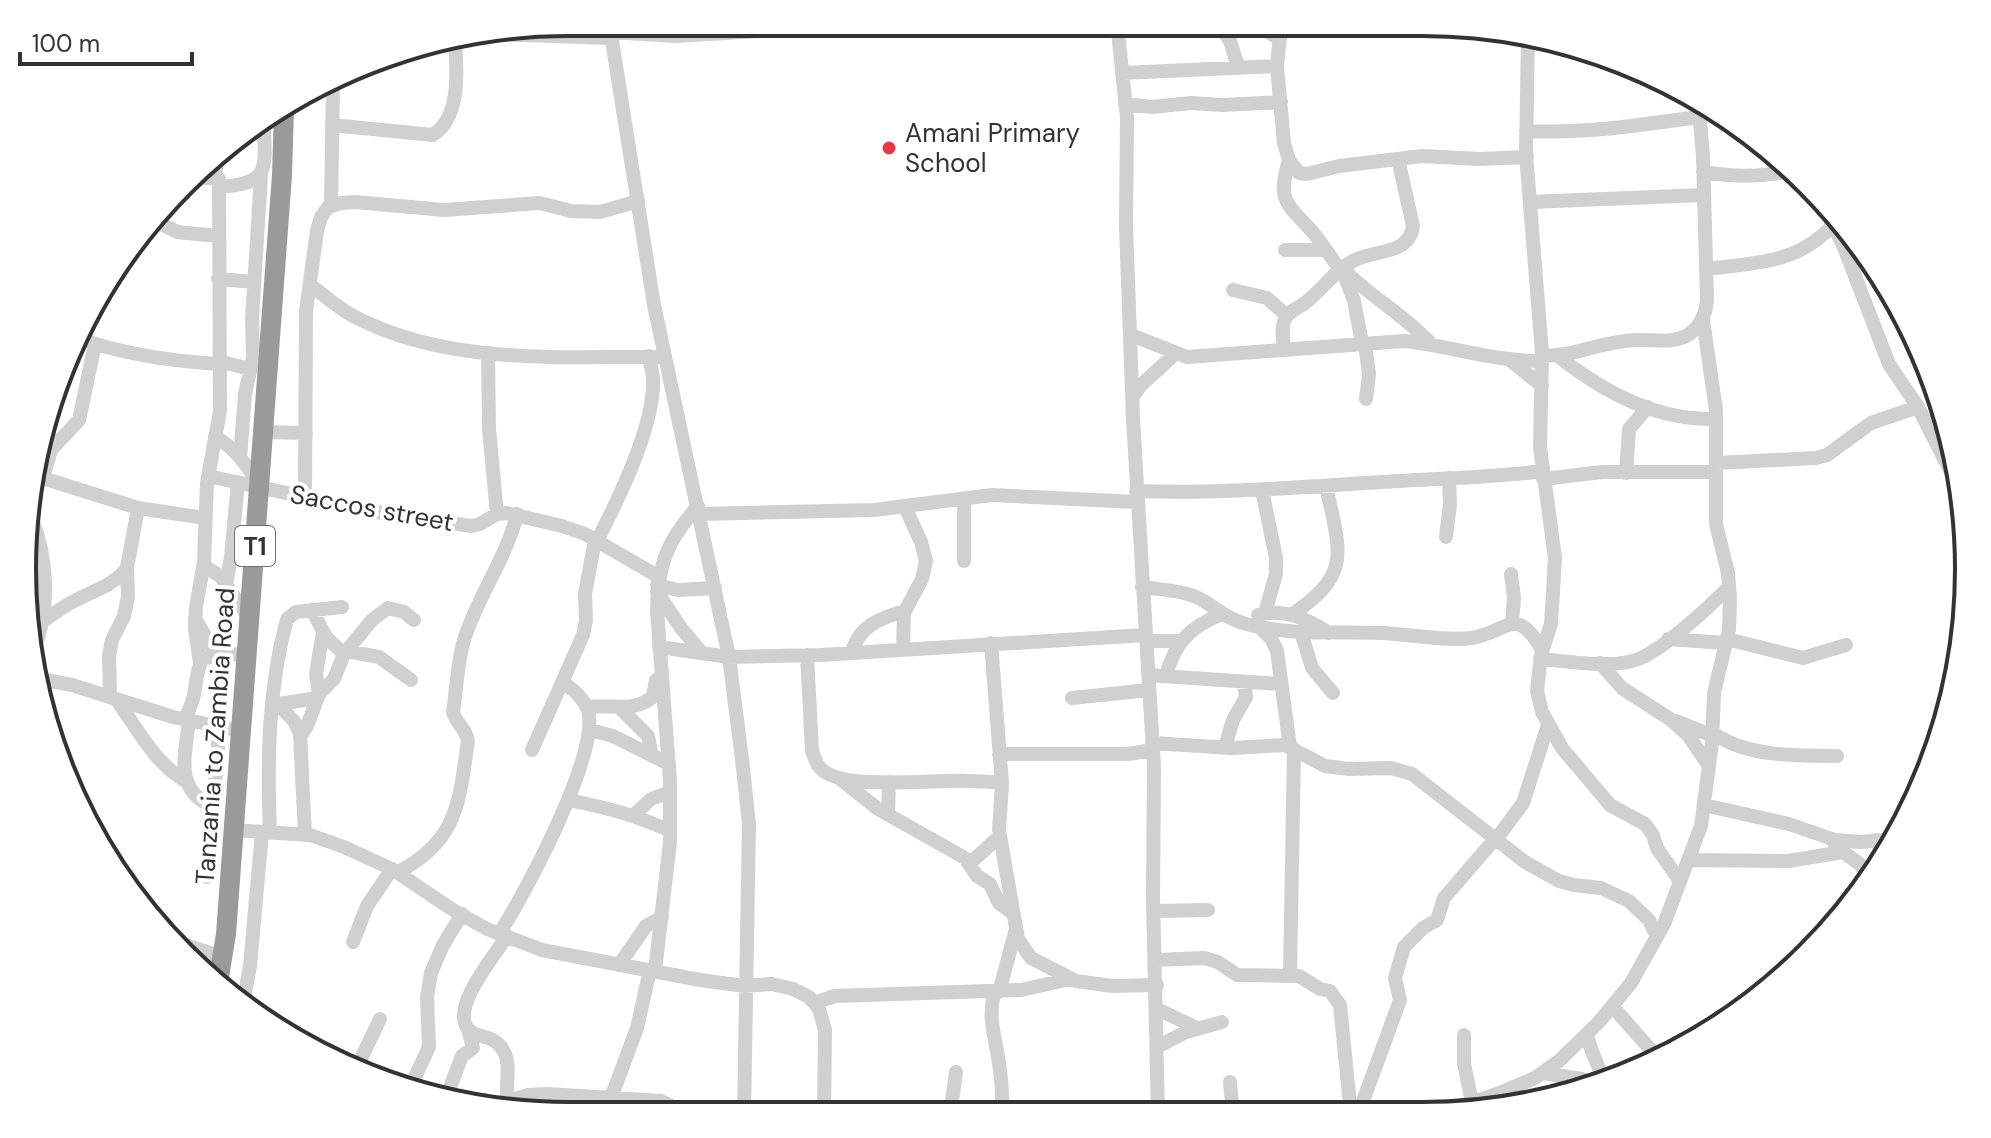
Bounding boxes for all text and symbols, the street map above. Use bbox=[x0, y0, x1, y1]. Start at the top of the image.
scale bar bbox=[20, 16, 192, 66]
text: 100 m bbox=[32, 28, 100, 59]
place label: Amani Primary School bbox=[905, 116, 1080, 180]
marker: Amani Primary School bbox=[880, 139, 898, 157]
street label: Saccos street bbox=[288, 477, 456, 539]
road number: T1 bbox=[235, 526, 275, 566]
street label: Tanzania to Zambia Road bbox=[188, 586, 242, 886]

